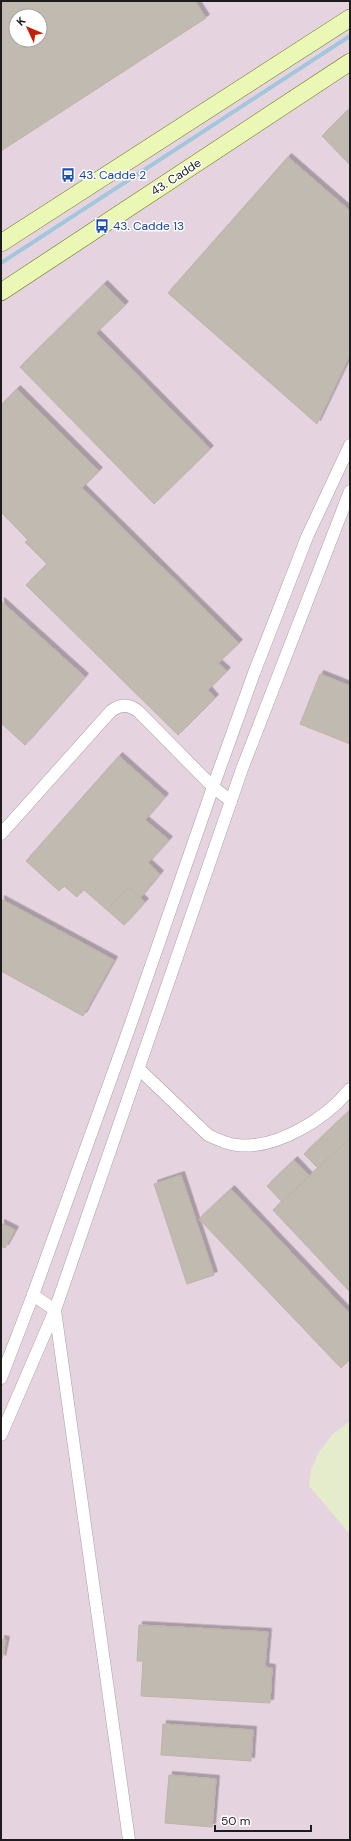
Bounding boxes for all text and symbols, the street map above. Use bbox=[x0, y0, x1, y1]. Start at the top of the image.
north arrow bbox=[8, 8, 48, 48]
text: K bbox=[13, 14, 28, 29]
street label: 43. Cadde bbox=[148, 155, 204, 199]
bus stop icon: 43. Cadde 2 bbox=[60, 167, 76, 183]
place label: 43. Cadde 2 bbox=[79, 167, 146, 183]
bus stop icon: 43. Cadde 13 bbox=[94, 218, 110, 234]
place label: 43. Cadde 13 bbox=[113, 218, 184, 234]
scale bar bbox=[215, 1807, 311, 1833]
text: 50 m bbox=[221, 1813, 250, 1829]

